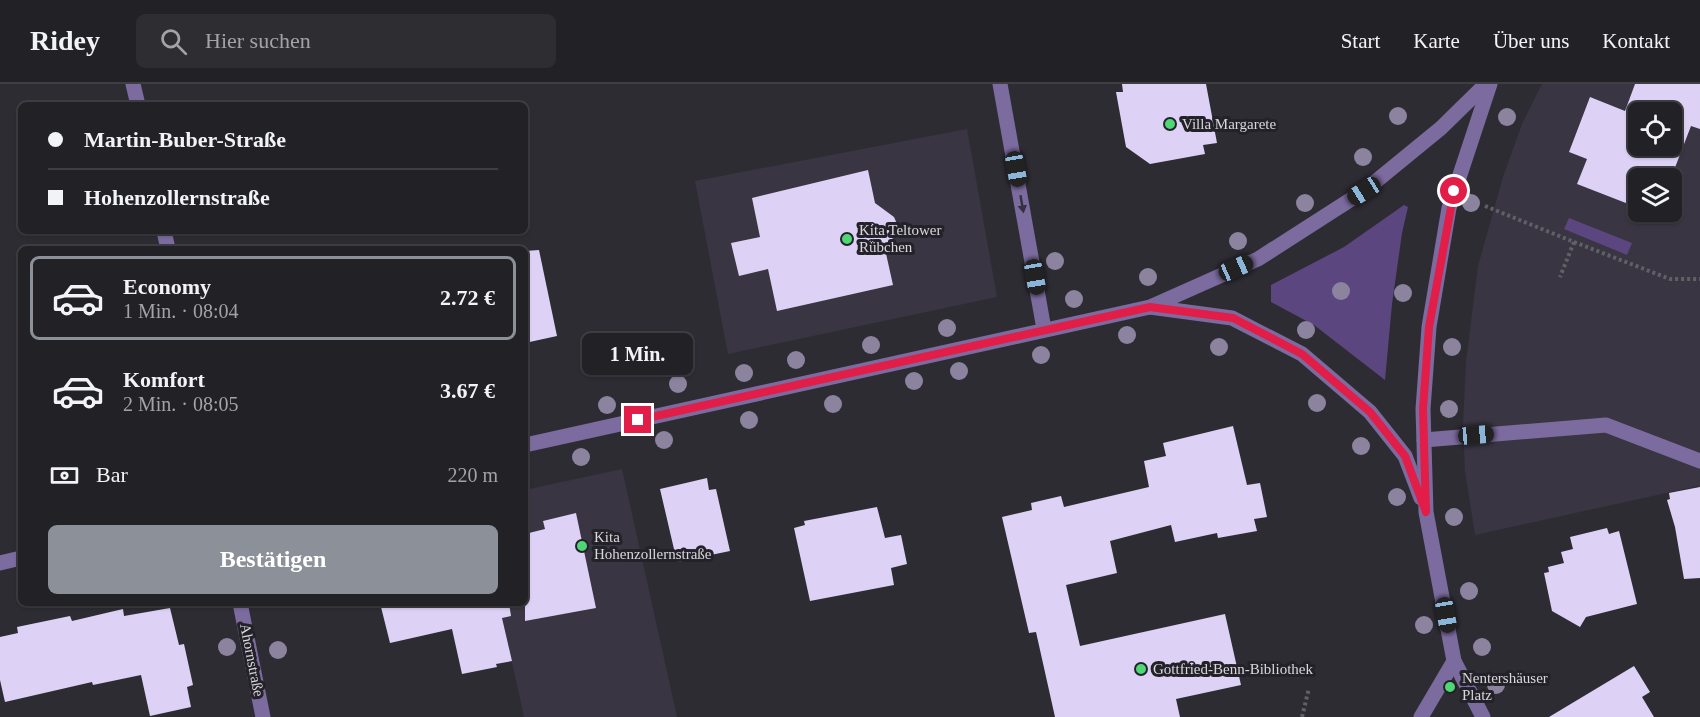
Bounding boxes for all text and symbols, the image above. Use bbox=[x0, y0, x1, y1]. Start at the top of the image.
search box bbox=[136, 14, 556, 68]
text: Ridey bbox=[30, 25, 100, 56]
icon: search bbox=[157, 25, 190, 58]
text: Hier suchen bbox=[205, 28, 311, 53]
text: Start bbox=[1341, 29, 1380, 53]
text: Karte bbox=[1413, 29, 1460, 53]
text: Über uns bbox=[1493, 29, 1569, 53]
text: Kontakt bbox=[1602, 29, 1670, 53]
map controls bbox=[1628, 102, 1682, 222]
button: locate bbox=[1628, 102, 1682, 156]
place label: Villa Margarete bbox=[1182, 116, 1277, 132]
marker: Villa Margarete bbox=[1163, 117, 1177, 131]
text: Martin-Buber-Straße bbox=[84, 127, 286, 152]
car bbox=[1004, 150, 1028, 188]
button: layers bbox=[1628, 168, 1682, 222]
car bbox=[1344, 174, 1384, 208]
route start bbox=[1440, 177, 1467, 204]
text: Hohenzollernstraße bbox=[84, 185, 270, 210]
one-way arrow bbox=[1018, 194, 1027, 213]
place label: Kita Teltower Rübchen bbox=[859, 222, 941, 255]
marker: Kita Teltower Rübchen bbox=[840, 232, 854, 246]
car bbox=[1216, 252, 1256, 284]
car bbox=[1023, 258, 1047, 296]
icon: car bbox=[51, 271, 105, 325]
text: Economy bbox=[123, 274, 211, 299]
text: 2.72 € bbox=[440, 285, 495, 310]
text: 1 Min. · 08:04 bbox=[123, 300, 239, 322]
callout: 1 Min. bbox=[582, 333, 694, 375]
text: 1 Min. bbox=[610, 343, 665, 365]
icon: car bbox=[51, 364, 105, 418]
text: Komfort bbox=[123, 367, 205, 392]
text: 3.67 € bbox=[440, 378, 495, 403]
text: 2 Min. · 08:05 bbox=[123, 393, 239, 415]
route end bbox=[624, 406, 651, 433]
car bbox=[1457, 424, 1495, 446]
icon: cash bbox=[48, 459, 81, 492]
text: Bar bbox=[96, 462, 128, 487]
text: 220 m bbox=[447, 464, 498, 486]
button: Bestätigen bbox=[48, 525, 498, 594]
place label: Kita Hohenzollernstraße bbox=[594, 529, 712, 562]
marker: Kita Hohenzollernstraße bbox=[575, 539, 589, 553]
car bbox=[1434, 596, 1458, 634]
street label: Ahornstraße bbox=[237, 622, 267, 698]
place label: Gottfried-Benn-Bibliothek bbox=[1153, 661, 1313, 677]
marker: Gottfried-Benn-Bibliothek bbox=[1134, 662, 1148, 676]
place label: Nentershäuser Platz bbox=[1462, 670, 1548, 703]
marker: Nentershäuser Platz bbox=[1443, 680, 1457, 694]

